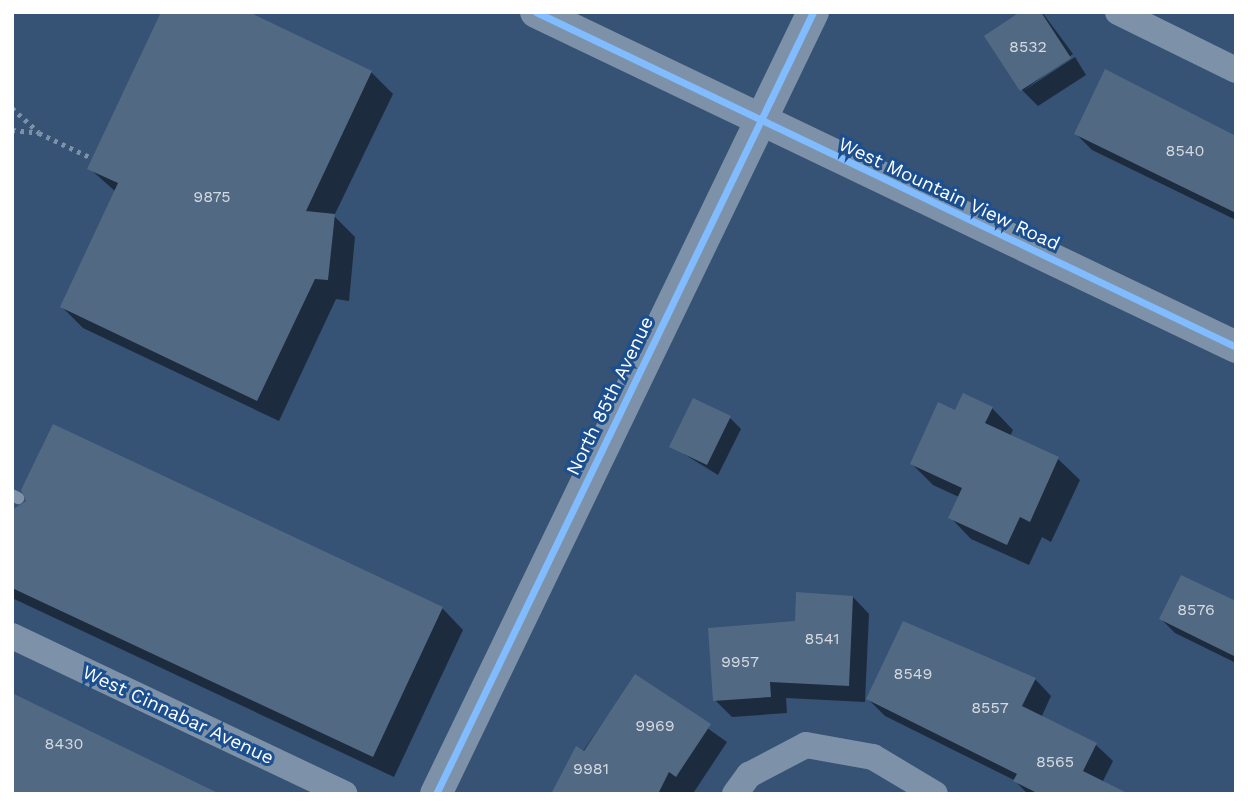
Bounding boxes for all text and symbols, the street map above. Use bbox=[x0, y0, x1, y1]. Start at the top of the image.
house number: 8532 bbox=[1009, 37, 1047, 57]
street label: West Mountain View Road bbox=[834, 132, 1064, 256]
house number: 8540 bbox=[1166, 141, 1204, 161]
house number: 9875 bbox=[193, 187, 231, 207]
street label: North 85th Avenue bbox=[561, 312, 659, 480]
house number: 8576 bbox=[1177, 600, 1215, 620]
house number: 8541 bbox=[805, 629, 839, 649]
house number: 9957 bbox=[721, 652, 759, 672]
street label: West Cinnabar Avenue bbox=[78, 660, 278, 770]
house number: 8549 bbox=[894, 664, 932, 684]
house number: 8557 bbox=[971, 698, 1009, 718]
house number: 9969 bbox=[635, 716, 675, 736]
house number: 8430 bbox=[45, 734, 83, 754]
house number: 8565 bbox=[1036, 752, 1074, 772]
house number: 9981 bbox=[573, 759, 609, 779]

